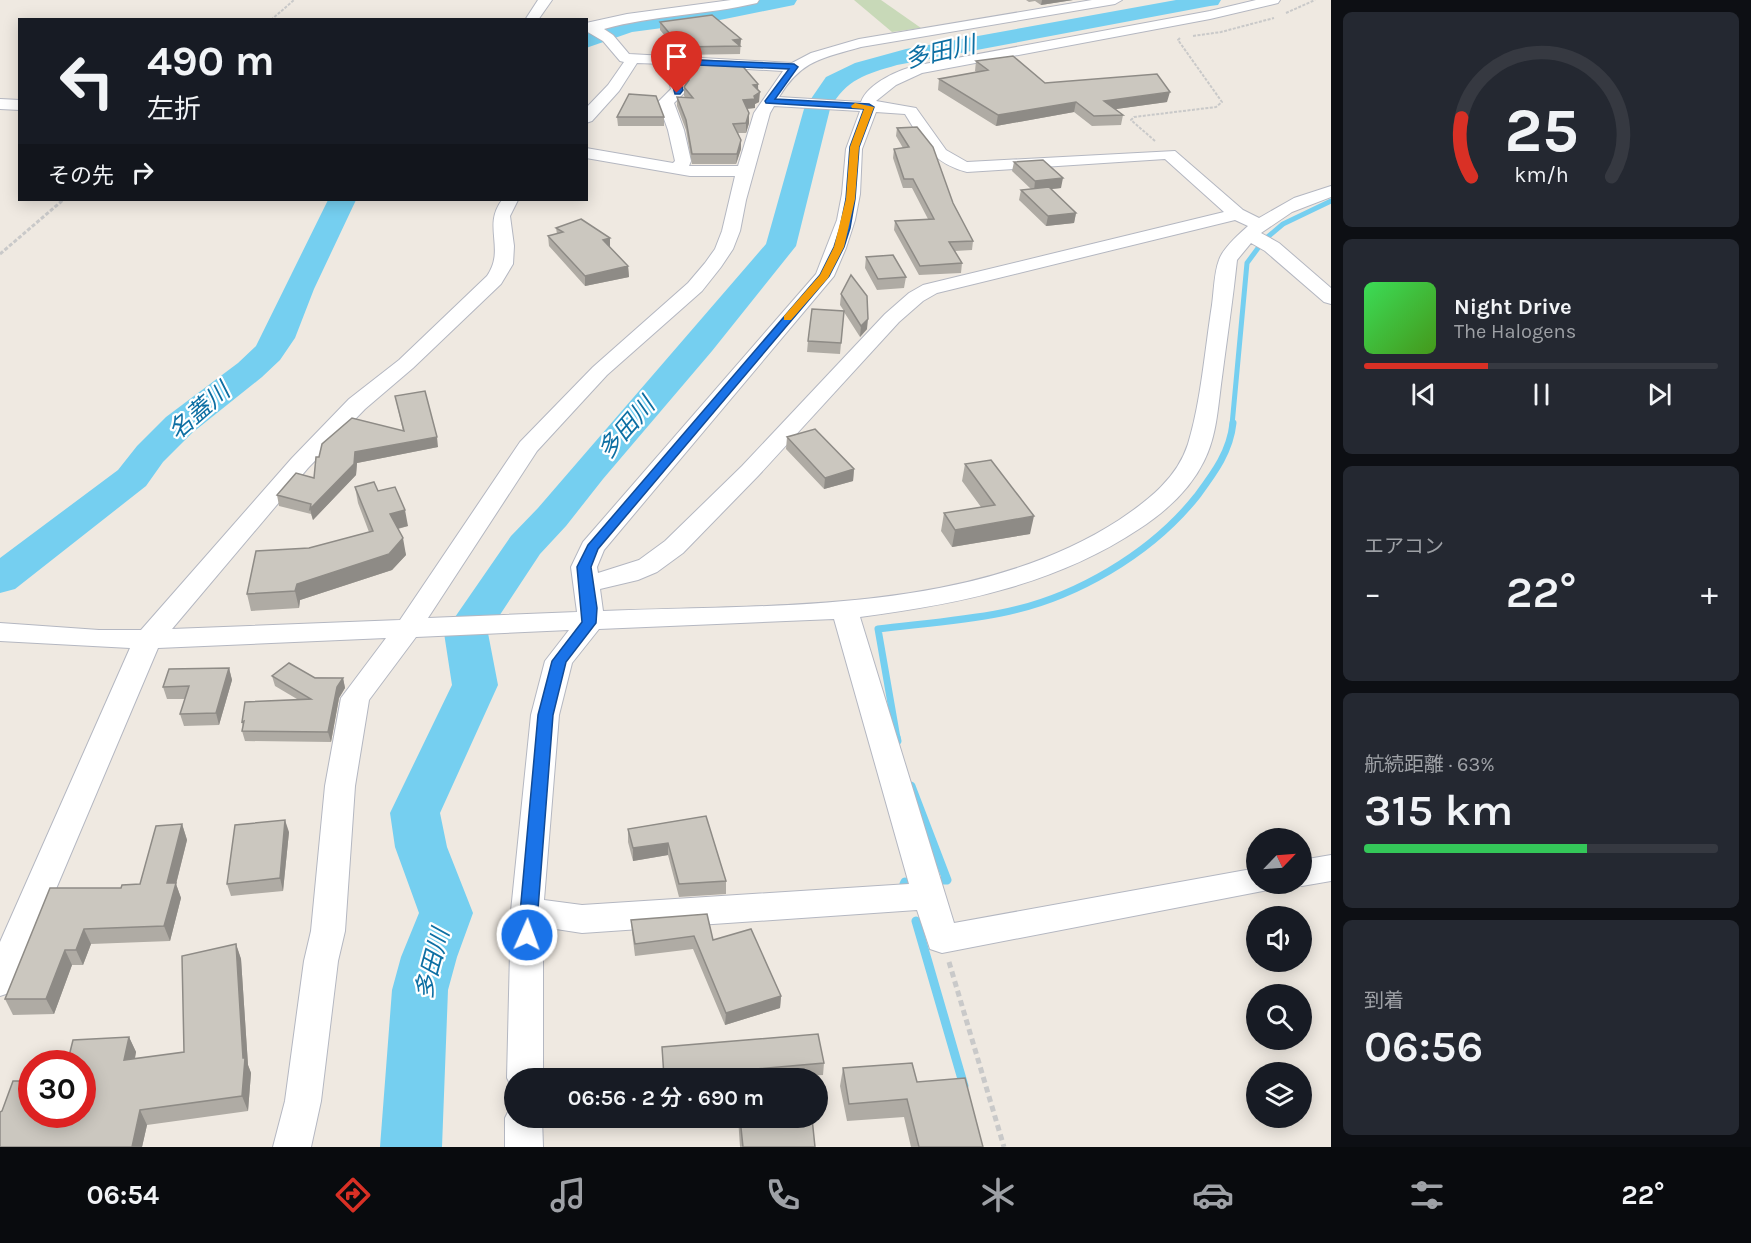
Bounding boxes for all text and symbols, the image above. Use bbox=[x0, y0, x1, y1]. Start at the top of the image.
water label: 多田川 bbox=[902, 30, 981, 74]
pin bbox=[651, 31, 702, 93]
text: 490 m bbox=[147, 36, 275, 86]
icon: arrive bbox=[660, 40, 693, 73]
icon: left bbox=[48, 42, 126, 120]
text: 左折 bbox=[147, 93, 201, 125]
text: 25 bbox=[1504, 94, 1578, 167]
icon: right bbox=[126, 156, 159, 189]
text: km/h bbox=[1514, 162, 1568, 187]
text: その先 bbox=[48, 163, 114, 189]
text: Night Drive bbox=[1454, 294, 1572, 320]
text: The Halogens bbox=[1454, 320, 1576, 343]
water label: 名蓋川 bbox=[163, 375, 238, 445]
icon: previous bbox=[1407, 378, 1440, 411]
icon: pause bbox=[1525, 378, 1558, 411]
icon: next bbox=[1643, 378, 1676, 411]
water label: 多田川 bbox=[592, 389, 662, 464]
text: エアコン bbox=[1364, 535, 1444, 558]
text: 22° bbox=[1506, 566, 1576, 618]
text: − bbox=[1364, 574, 1381, 612]
text: + bbox=[1701, 574, 1718, 612]
text: 航続距離 · 63% bbox=[1364, 753, 1495, 776]
text: 315 km bbox=[1364, 784, 1513, 836]
north arrow bbox=[1246, 828, 1312, 894]
map controls bbox=[1246, 828, 1312, 1128]
position arrow bbox=[495, 903, 559, 967]
button: sound bbox=[1246, 906, 1312, 972]
water label: 多田川 bbox=[409, 923, 456, 1002]
button: search bbox=[1246, 984, 1312, 1050]
text: 到着 bbox=[1364, 989, 1404, 1012]
text: 06:56 bbox=[1364, 1020, 1483, 1072]
speed limit sign: 30 bbox=[18, 1050, 96, 1128]
button: layers bbox=[1246, 1062, 1312, 1128]
text: 06:56 · 2 分 · 690 m bbox=[568, 1085, 764, 1111]
icon: directions bbox=[332, 1174, 374, 1216]
icon: music bbox=[547, 1174, 589, 1216]
icon: phone bbox=[762, 1174, 804, 1216]
icon: climate bbox=[977, 1174, 1019, 1216]
icon: car bbox=[1192, 1174, 1234, 1216]
icon: filters bbox=[1406, 1174, 1448, 1216]
text: 06:54 bbox=[86, 1179, 159, 1211]
text: 22° bbox=[1621, 1179, 1665, 1211]

